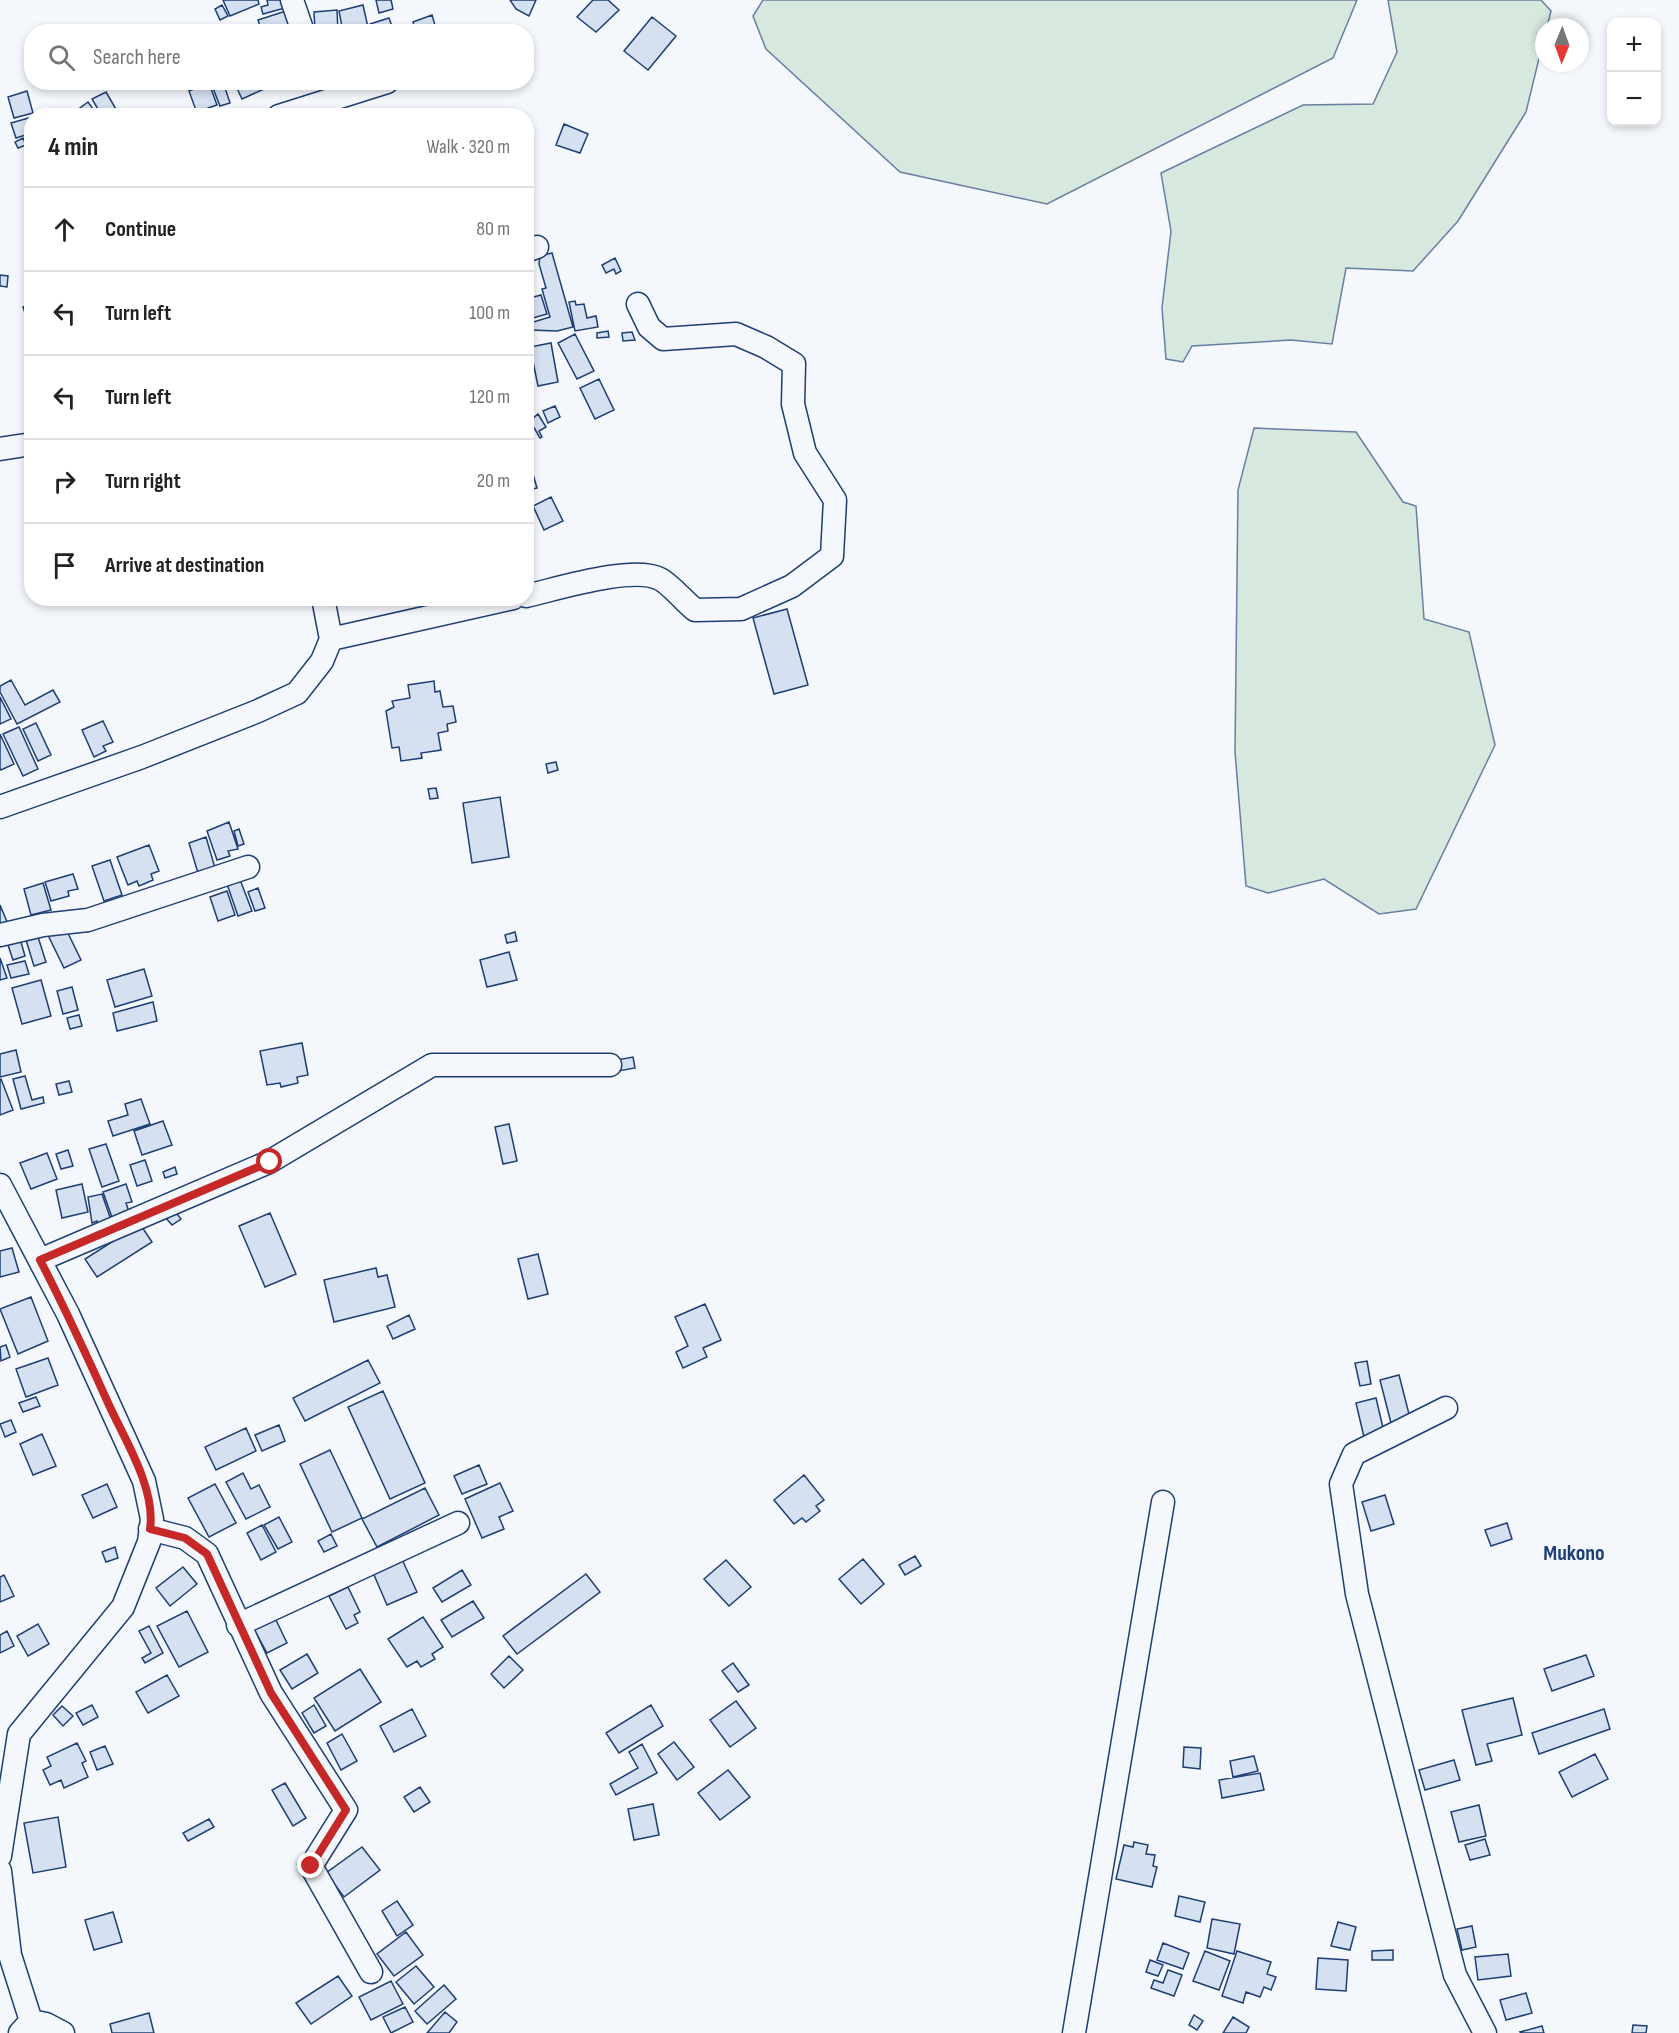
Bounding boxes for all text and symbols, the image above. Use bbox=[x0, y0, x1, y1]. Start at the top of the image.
north arrow bbox=[1535, 18, 1589, 72]
map controls bbox=[1607, 18, 1661, 126]
button: + bbox=[1607, 18, 1661, 72]
search box bbox=[24, 24, 534, 90]
icon: search bbox=[45, 41, 78, 74]
text: Search here bbox=[93, 44, 180, 71]
button: − bbox=[1607, 72, 1661, 126]
text: 4 min bbox=[48, 132, 98, 163]
text: Walk · 320 m bbox=[427, 135, 510, 159]
icon: ahead bbox=[48, 213, 81, 246]
text: Continue bbox=[105, 216, 176, 243]
text: 80 m bbox=[476, 217, 510, 241]
icon: left bbox=[48, 297, 81, 330]
text: Turn left bbox=[105, 300, 171, 327]
text: 100 m bbox=[469, 301, 510, 325]
icon: left bbox=[48, 381, 81, 414]
text: Turn left bbox=[105, 384, 171, 411]
text: 120 m bbox=[470, 385, 510, 409]
icon: right bbox=[48, 465, 81, 498]
text: Turn right bbox=[105, 468, 181, 495]
text: 20 m bbox=[477, 469, 510, 493]
icon: arrive bbox=[48, 549, 81, 582]
text: Arrive at destination bbox=[105, 552, 264, 579]
route start bbox=[256, 1148, 282, 1174]
district label: Mukono bbox=[1543, 1540, 1605, 1567]
route end bbox=[297, 1852, 323, 1878]

